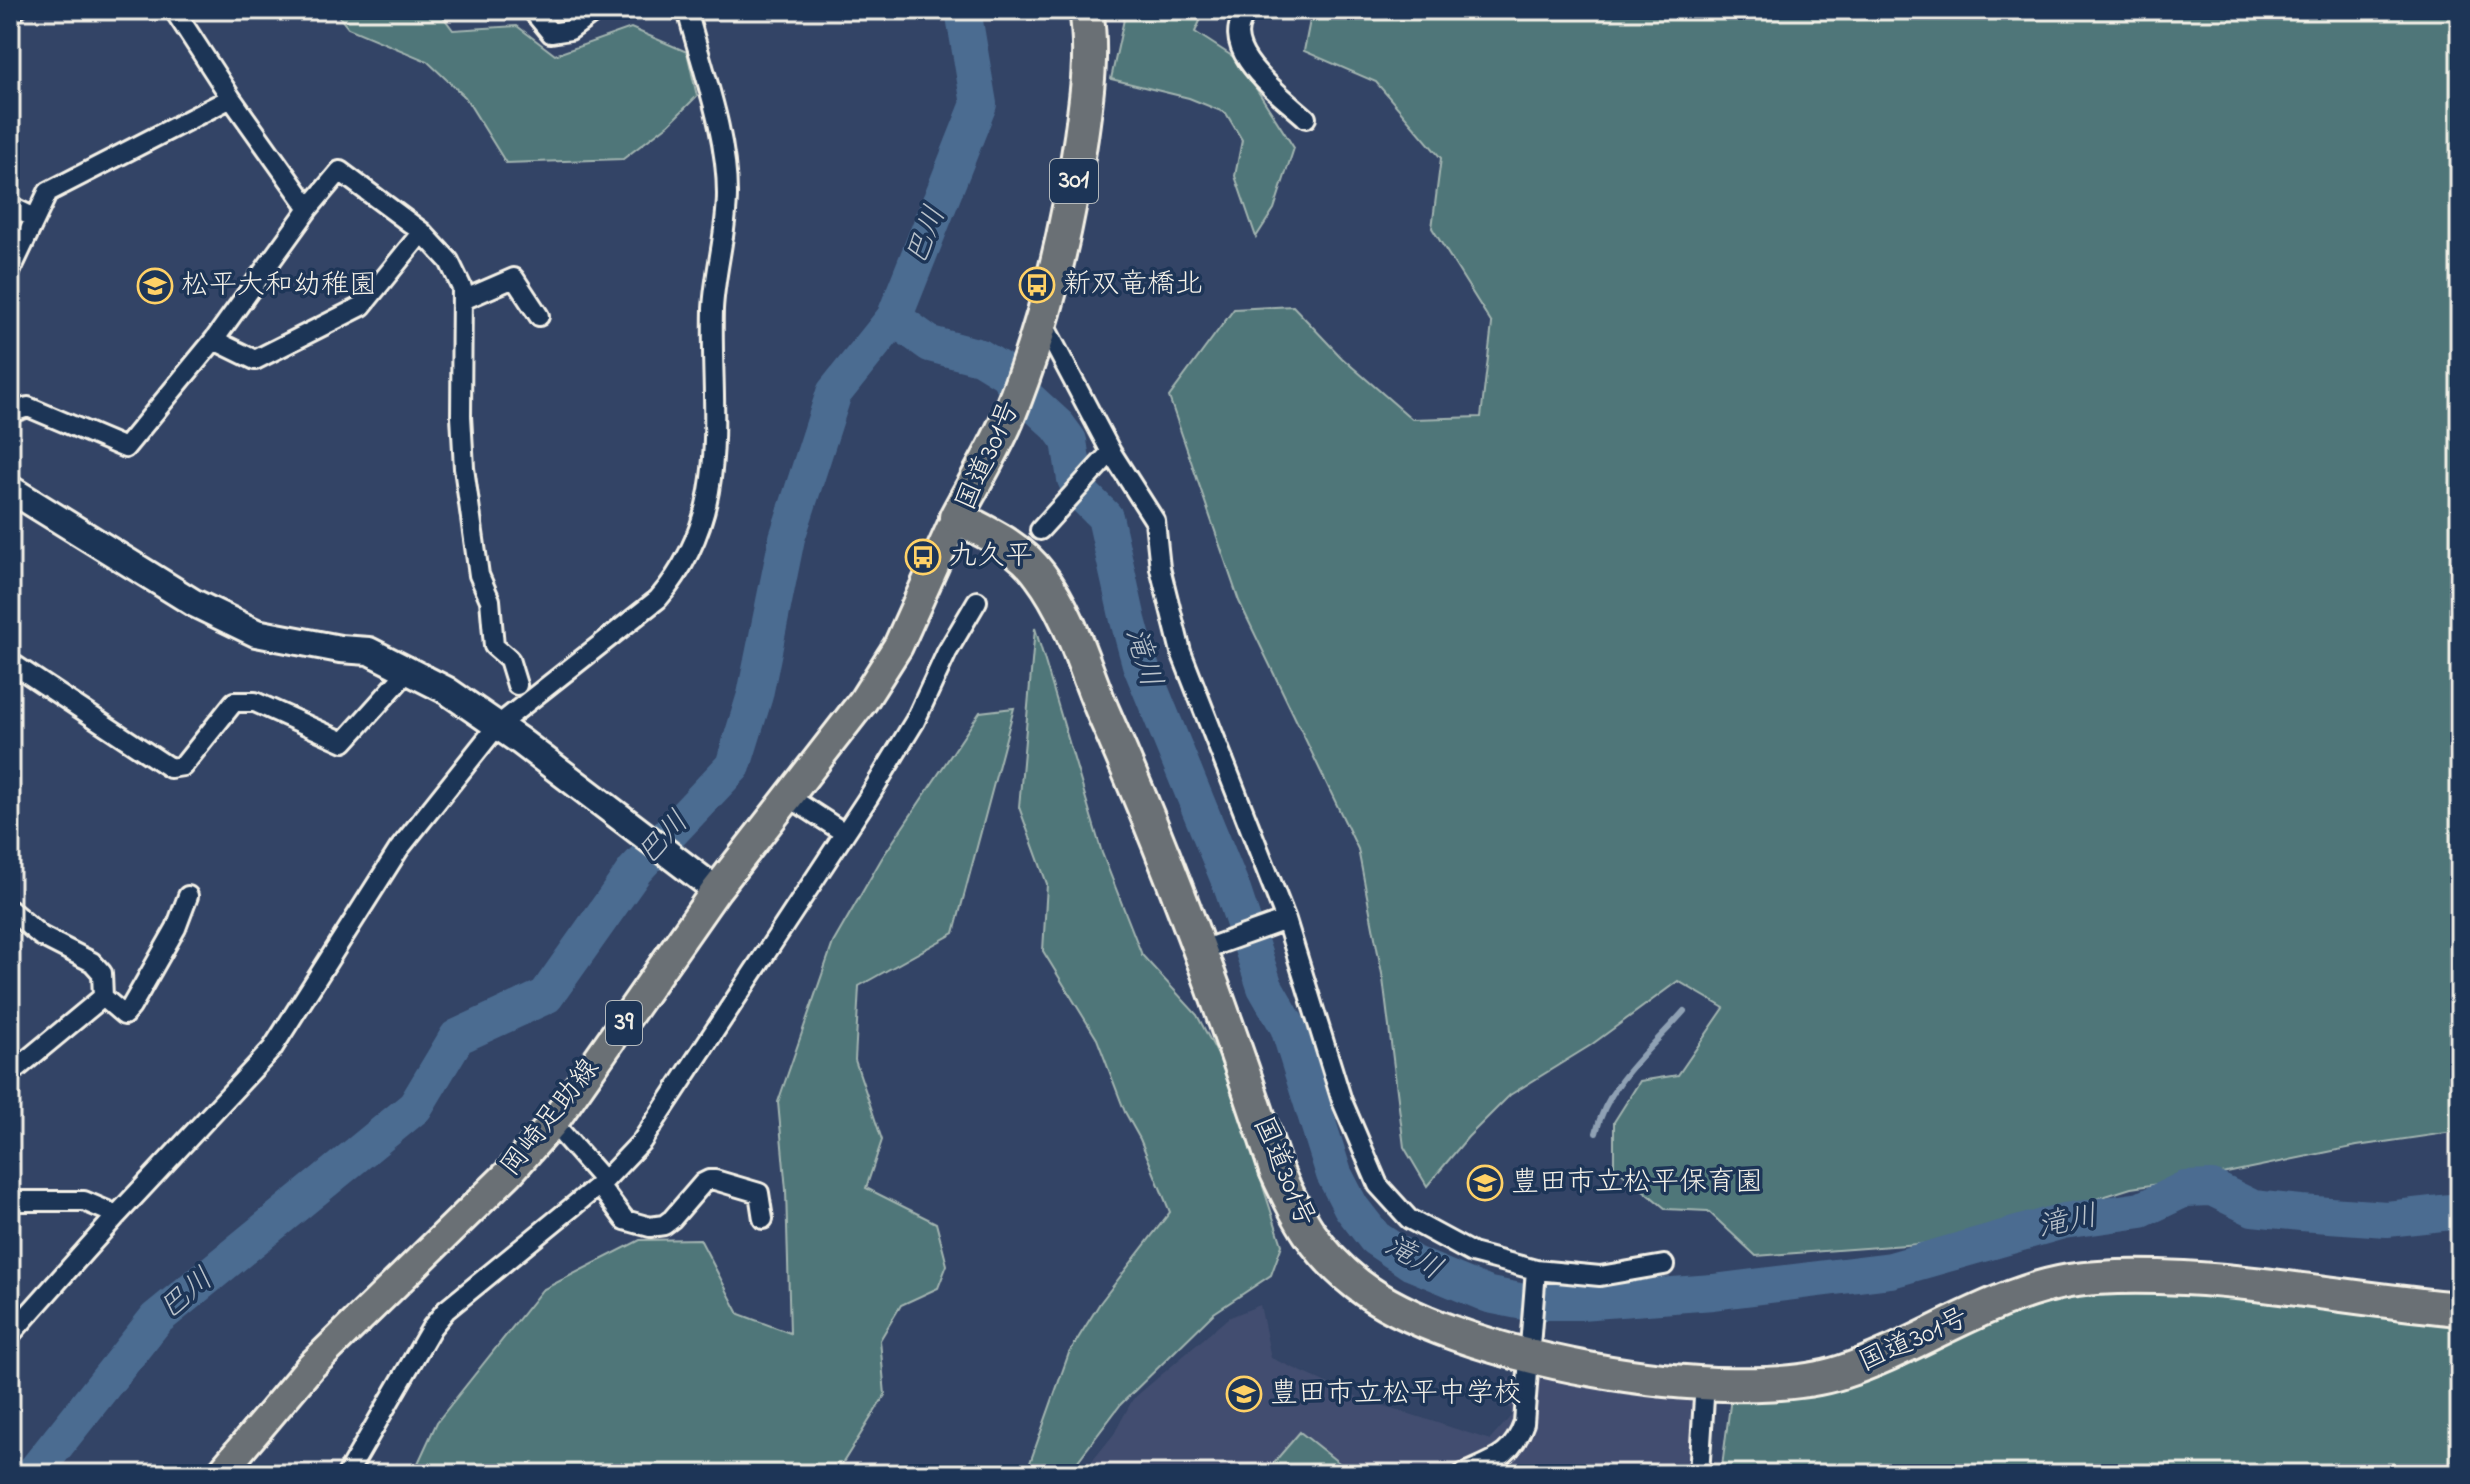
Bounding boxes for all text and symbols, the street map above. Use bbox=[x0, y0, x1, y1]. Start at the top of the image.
road number: 301 bbox=[1050, 159, 1098, 203]
water label: 巴川 bbox=[895, 200, 959, 272]
place label: 新双竜橋北 bbox=[1063, 265, 1203, 306]
place label: 松平大和幼稚園 bbox=[181, 266, 377, 307]
bus stop icon: 新双竜橋北 bbox=[1018, 266, 1056, 304]
school or university icon: 松平大和幼稚園 bbox=[136, 267, 174, 305]
street label: 国道301号 bbox=[947, 394, 1031, 518]
place label: 九久平 bbox=[949, 537, 1033, 578]
bus stop icon: 九久平 bbox=[904, 538, 942, 576]
water label: 滝川 bbox=[1112, 623, 1172, 693]
water label: 巴川 bbox=[627, 802, 701, 876]
road number: 39 bbox=[606, 1001, 642, 1045]
street label: 岡崎足助線 bbox=[492, 1050, 610, 1186]
street label: 国道301号 bbox=[1241, 1110, 1325, 1234]
place label: 豊田市立松平保育園 bbox=[1511, 1163, 1763, 1204]
school or university icon: 豊田市立松平保育園 bbox=[1466, 1164, 1504, 1202]
water label: 滝川 bbox=[2034, 1195, 2102, 1251]
water label: 滝川 bbox=[1376, 1225, 1450, 1293]
water label: 巴川 bbox=[150, 1259, 224, 1331]
street label: 国道301号 bbox=[1852, 1299, 1976, 1383]
place label: 豊田市立松平中学校 bbox=[1270, 1374, 1522, 1415]
school or university icon: 豊田市立松平中学校 bbox=[1225, 1375, 1263, 1413]

